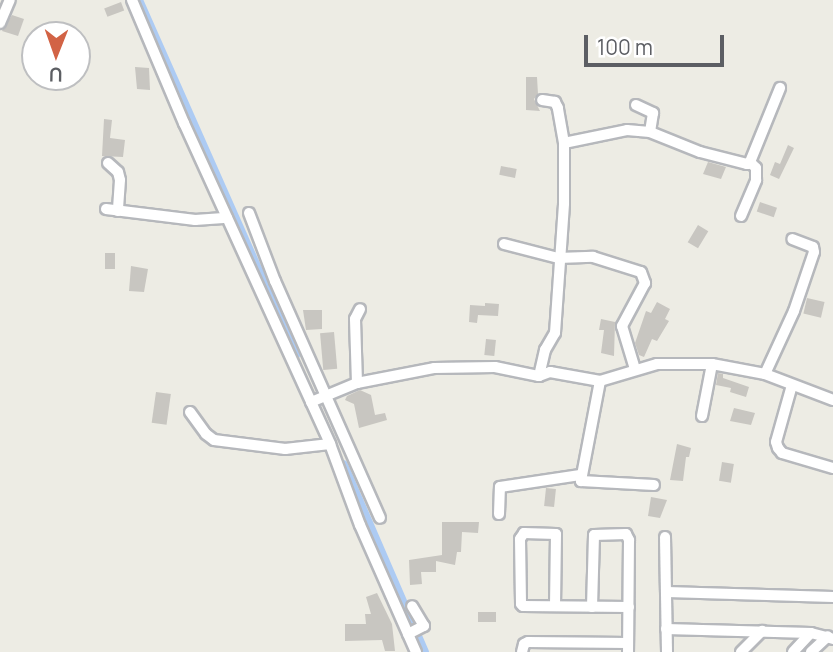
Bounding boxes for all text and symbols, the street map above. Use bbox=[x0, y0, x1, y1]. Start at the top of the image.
north arrow bbox=[21, 21, 91, 91]
scale bar bbox=[588, 21, 728, 65]
text: 100 m bbox=[597, 33, 653, 61]
text: U bbox=[49, 62, 63, 88]

